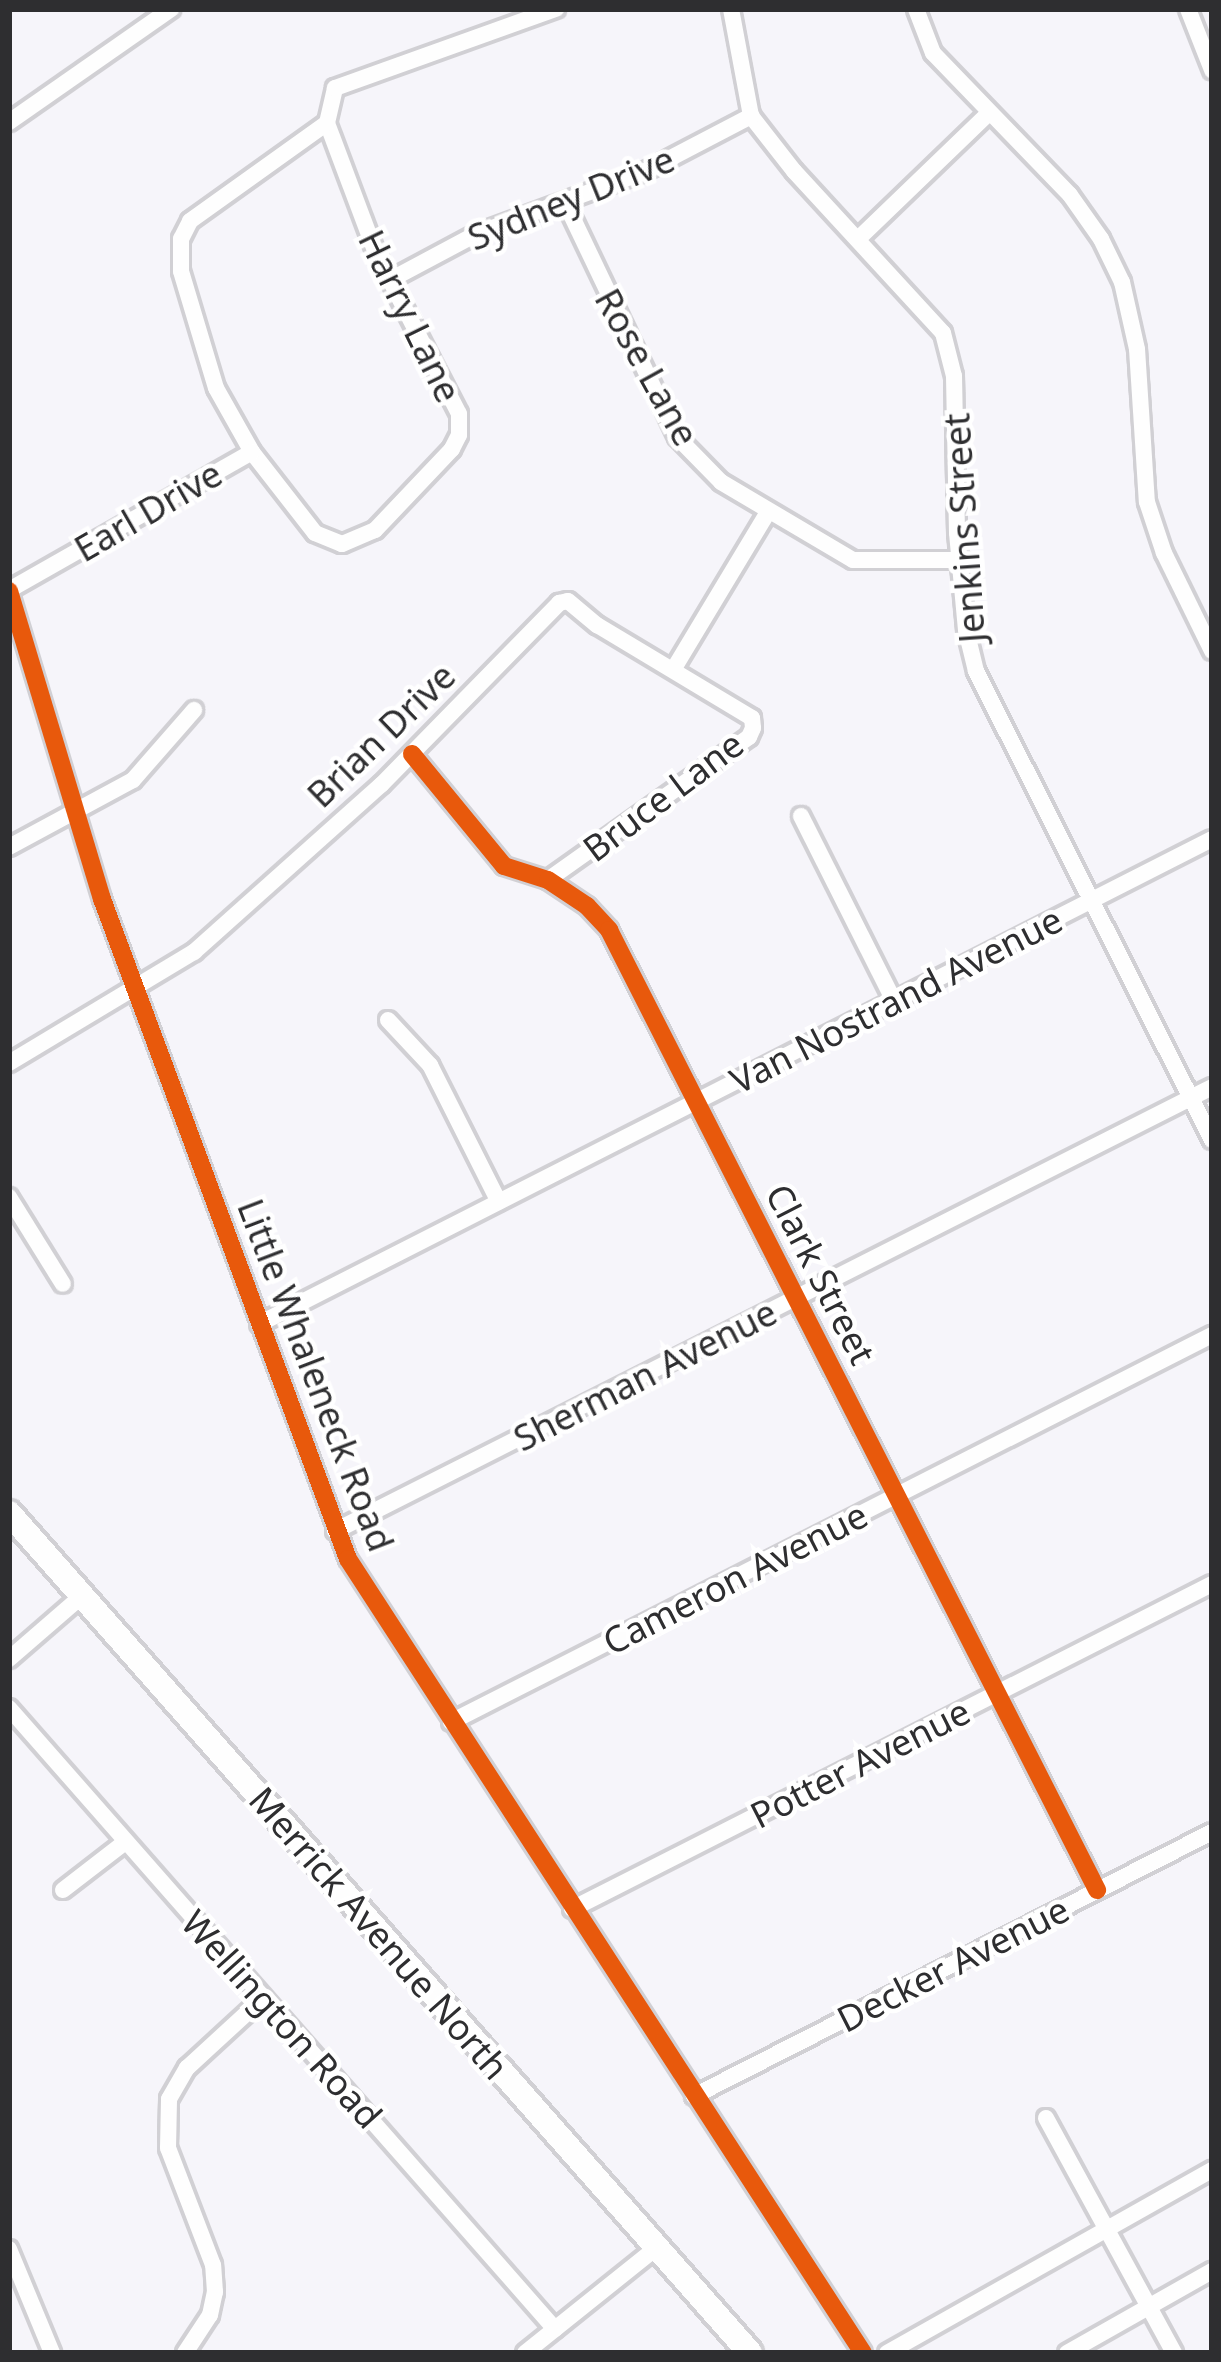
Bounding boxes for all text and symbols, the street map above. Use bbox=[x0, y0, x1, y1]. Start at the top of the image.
street label: Sydney Drive bbox=[461, 137, 681, 259]
street label: Harry Lane bbox=[350, 223, 470, 409]
street label: Rose Lane bbox=[586, 281, 708, 453]
street label: Jenkins Street bbox=[934, 412, 994, 644]
street label: Earl Drive bbox=[67, 452, 229, 570]
street label: Brian Drive bbox=[298, 654, 464, 816]
street label: Bruce Lane bbox=[575, 722, 751, 870]
street label: Van Nostrand Avenue bbox=[723, 898, 1069, 1102]
street label: Clark Street bbox=[757, 1177, 885, 1371]
street label: Little Whaleneck Road bbox=[229, 1193, 403, 1557]
street label: Sherman Avenue bbox=[506, 1290, 784, 1460]
street label: Cameron Avenue bbox=[596, 1493, 874, 1663]
street label: Potter Avenue bbox=[743, 1689, 977, 1837]
street label: Merrick Avenue North bbox=[240, 1778, 518, 2088]
street label: Decker Avenue bbox=[830, 1887, 1076, 2041]
street label: Wellington Road bbox=[173, 1901, 391, 2137]

